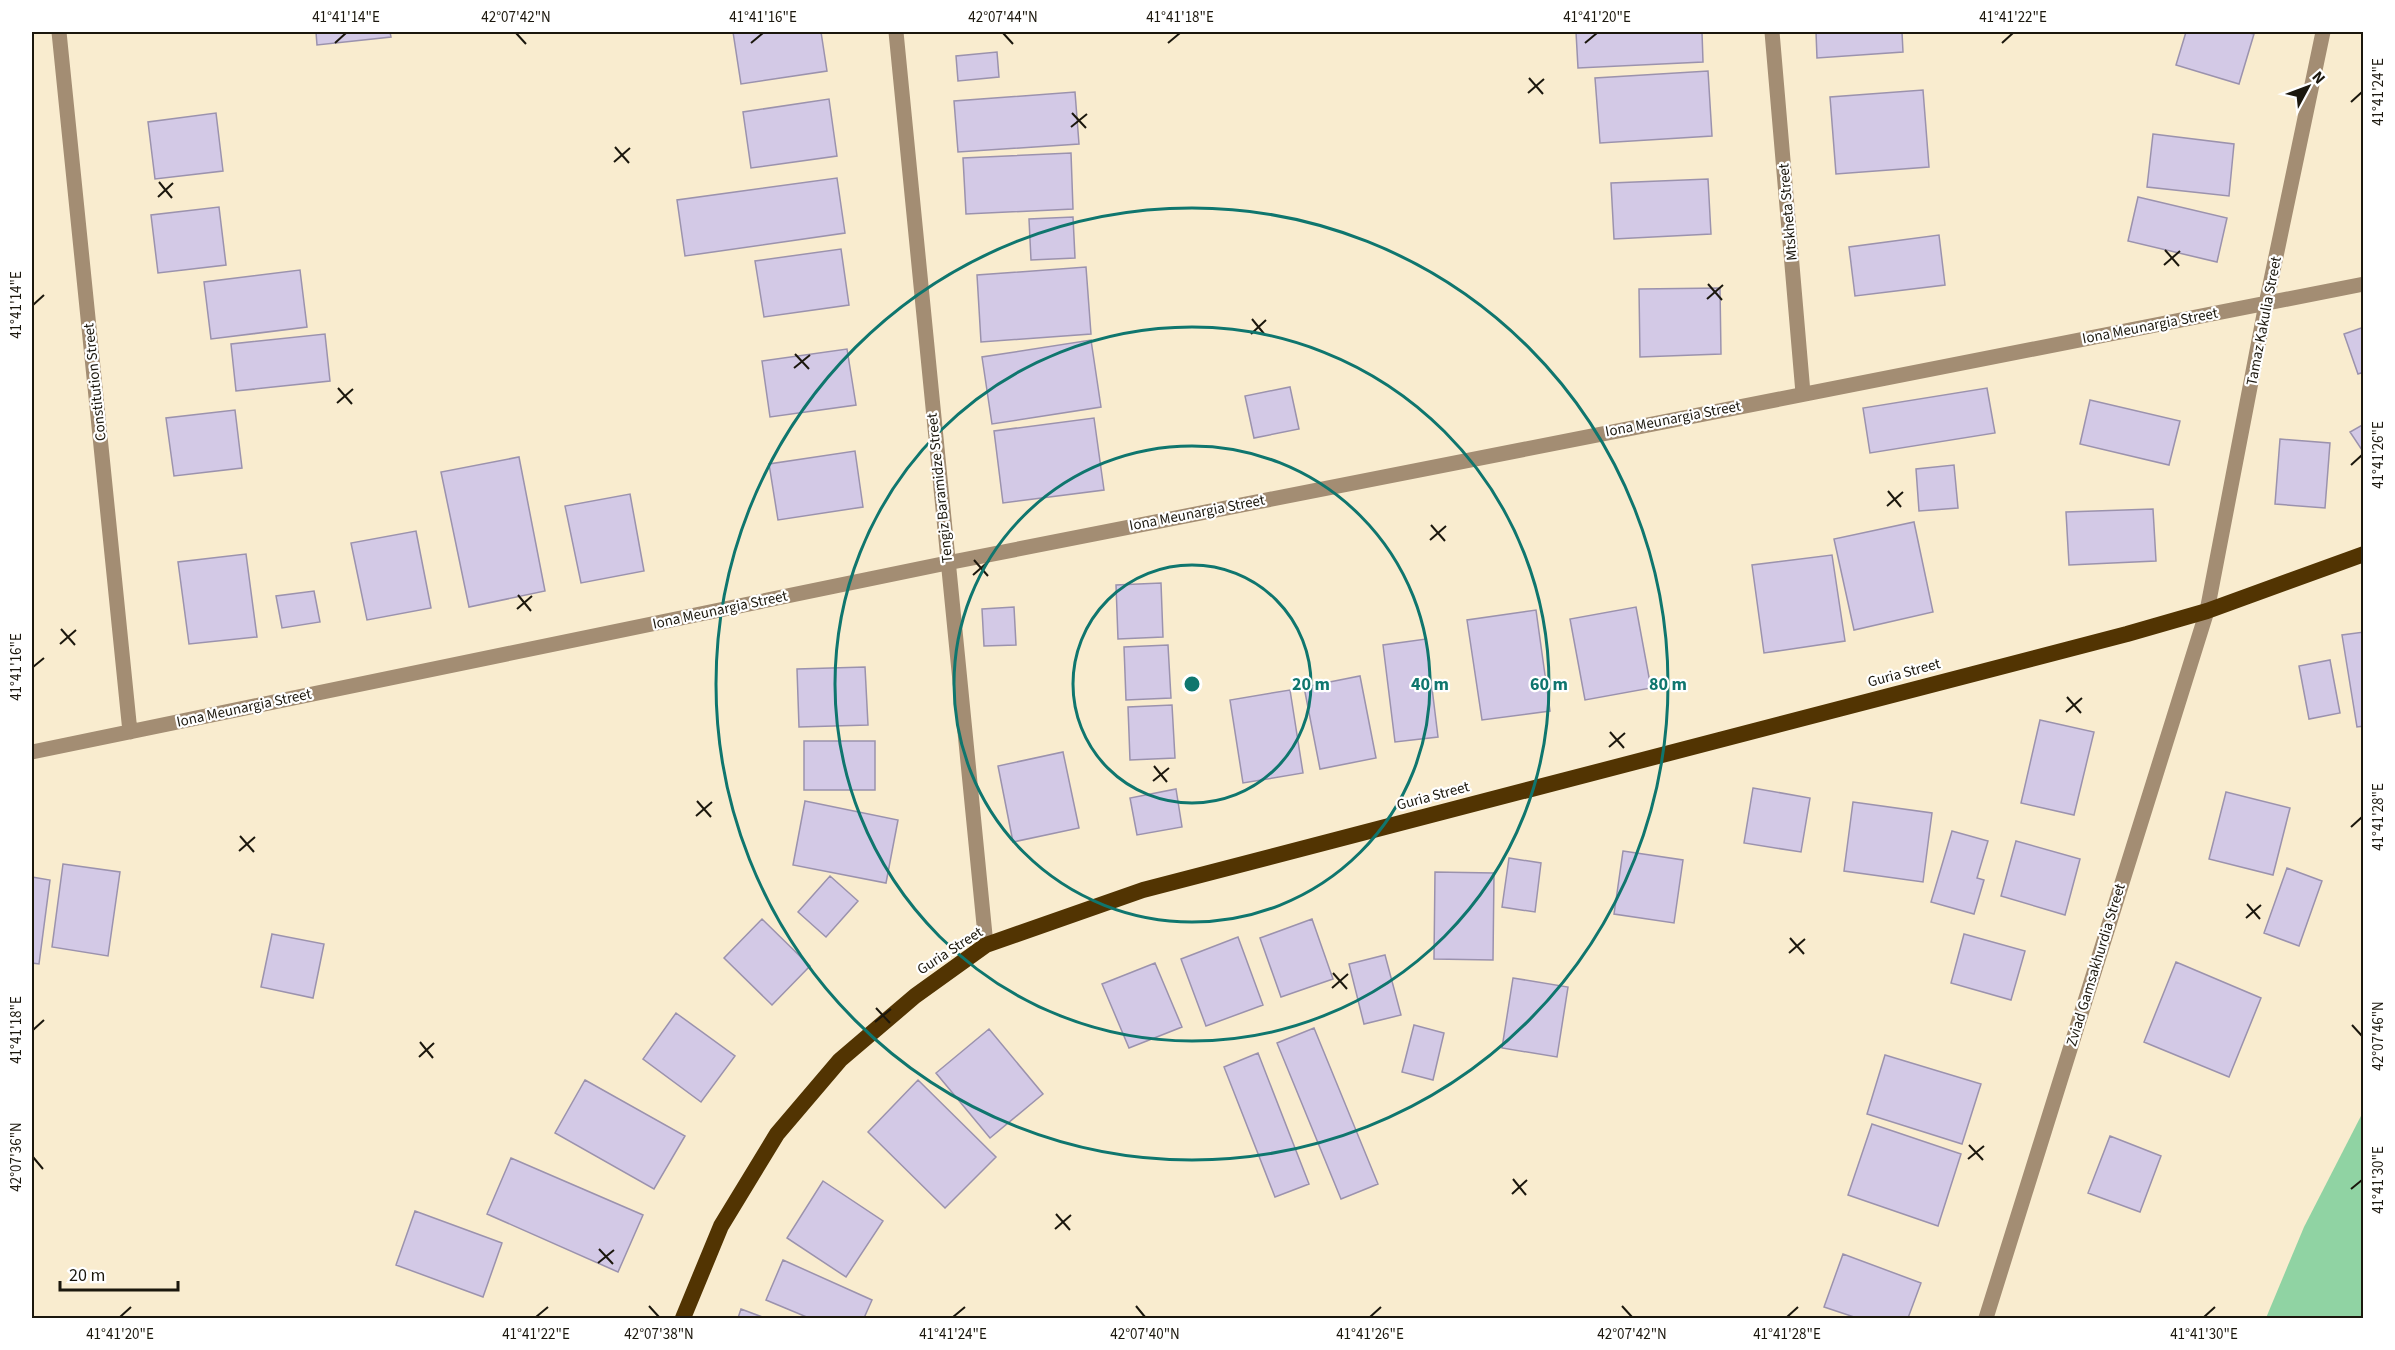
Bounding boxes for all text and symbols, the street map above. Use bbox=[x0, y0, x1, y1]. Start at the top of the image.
text: 41°41'14"E bbox=[312, 7, 380, 28]
text: 42°07'42"N bbox=[481, 7, 551, 28]
text: 41°41'16"E bbox=[729, 7, 797, 28]
text: 42°07'44"N bbox=[968, 7, 1038, 28]
text: 41°41'18"E bbox=[1146, 7, 1214, 28]
text: 41°41'20"E bbox=[1563, 7, 1631, 28]
text: 41°41'22"E bbox=[1979, 7, 2047, 28]
north arrow bbox=[2278, 57, 2338, 117]
text: 41°41'24"E bbox=[2368, 58, 2389, 126]
text: N bbox=[2307, 67, 2330, 89]
street label: Mtskheta Street bbox=[1773, 162, 1803, 262]
street label: Tamaz Kakulia Street bbox=[2241, 255, 2287, 387]
text: 41°41'14"E bbox=[6, 271, 27, 339]
street label: Iona Meunargia Street bbox=[2080, 303, 2220, 349]
street label: Constitution Street bbox=[78, 322, 112, 442]
street label: Iona Meunargia Street bbox=[1603, 396, 1743, 442]
street label: Tengiz Baramidze Street bbox=[922, 412, 958, 564]
text: 41°41'26"E bbox=[2368, 421, 2389, 489]
street label: Iona Meunargia Street bbox=[1127, 490, 1267, 536]
street label: Iona Meunargia Street bbox=[651, 585, 789, 635]
text: 41°41'16"E bbox=[6, 633, 27, 701]
street label: Guria Street bbox=[1865, 653, 1943, 693]
text: 20 m bbox=[1292, 672, 1330, 697]
text: 40 m bbox=[1411, 672, 1449, 697]
text: 60 m bbox=[1530, 672, 1568, 697]
text: 80 m bbox=[1649, 672, 1687, 697]
centre of rings bbox=[1182, 674, 1202, 694]
street label: Iona Meunargia Street bbox=[175, 683, 313, 733]
street label: Guria Street bbox=[1394, 776, 1472, 816]
text: 41°41'28"E bbox=[2368, 783, 2389, 851]
street label: Zviad Gamsakhurdia Street bbox=[2061, 881, 2131, 1049]
street label: Guria Street bbox=[913, 922, 987, 980]
text: 41°41'18"E bbox=[6, 996, 27, 1064]
text: 42°07'46"N bbox=[2368, 1001, 2389, 1071]
text: 42°07'36"N bbox=[6, 1122, 27, 1192]
text: 41°41'30"E bbox=[2368, 1146, 2389, 1214]
scale bar bbox=[60, 1254, 178, 1292]
text: 20 m bbox=[69, 1263, 105, 1288]
text: 41°41'20"E bbox=[86, 1324, 154, 1345]
text: 41°41'22"E bbox=[502, 1324, 570, 1345]
text: 42°07'38"N bbox=[624, 1324, 694, 1345]
text: 41°41'24"E bbox=[919, 1324, 987, 1345]
text: 42°07'40"N bbox=[1110, 1324, 1180, 1345]
text: 41°41'26"E bbox=[1336, 1324, 1404, 1345]
text: 42°07'42"N bbox=[1597, 1324, 1667, 1345]
text: 41°41'28"E bbox=[1753, 1324, 1821, 1345]
text: 41°41'30"E bbox=[2170, 1324, 2238, 1345]

